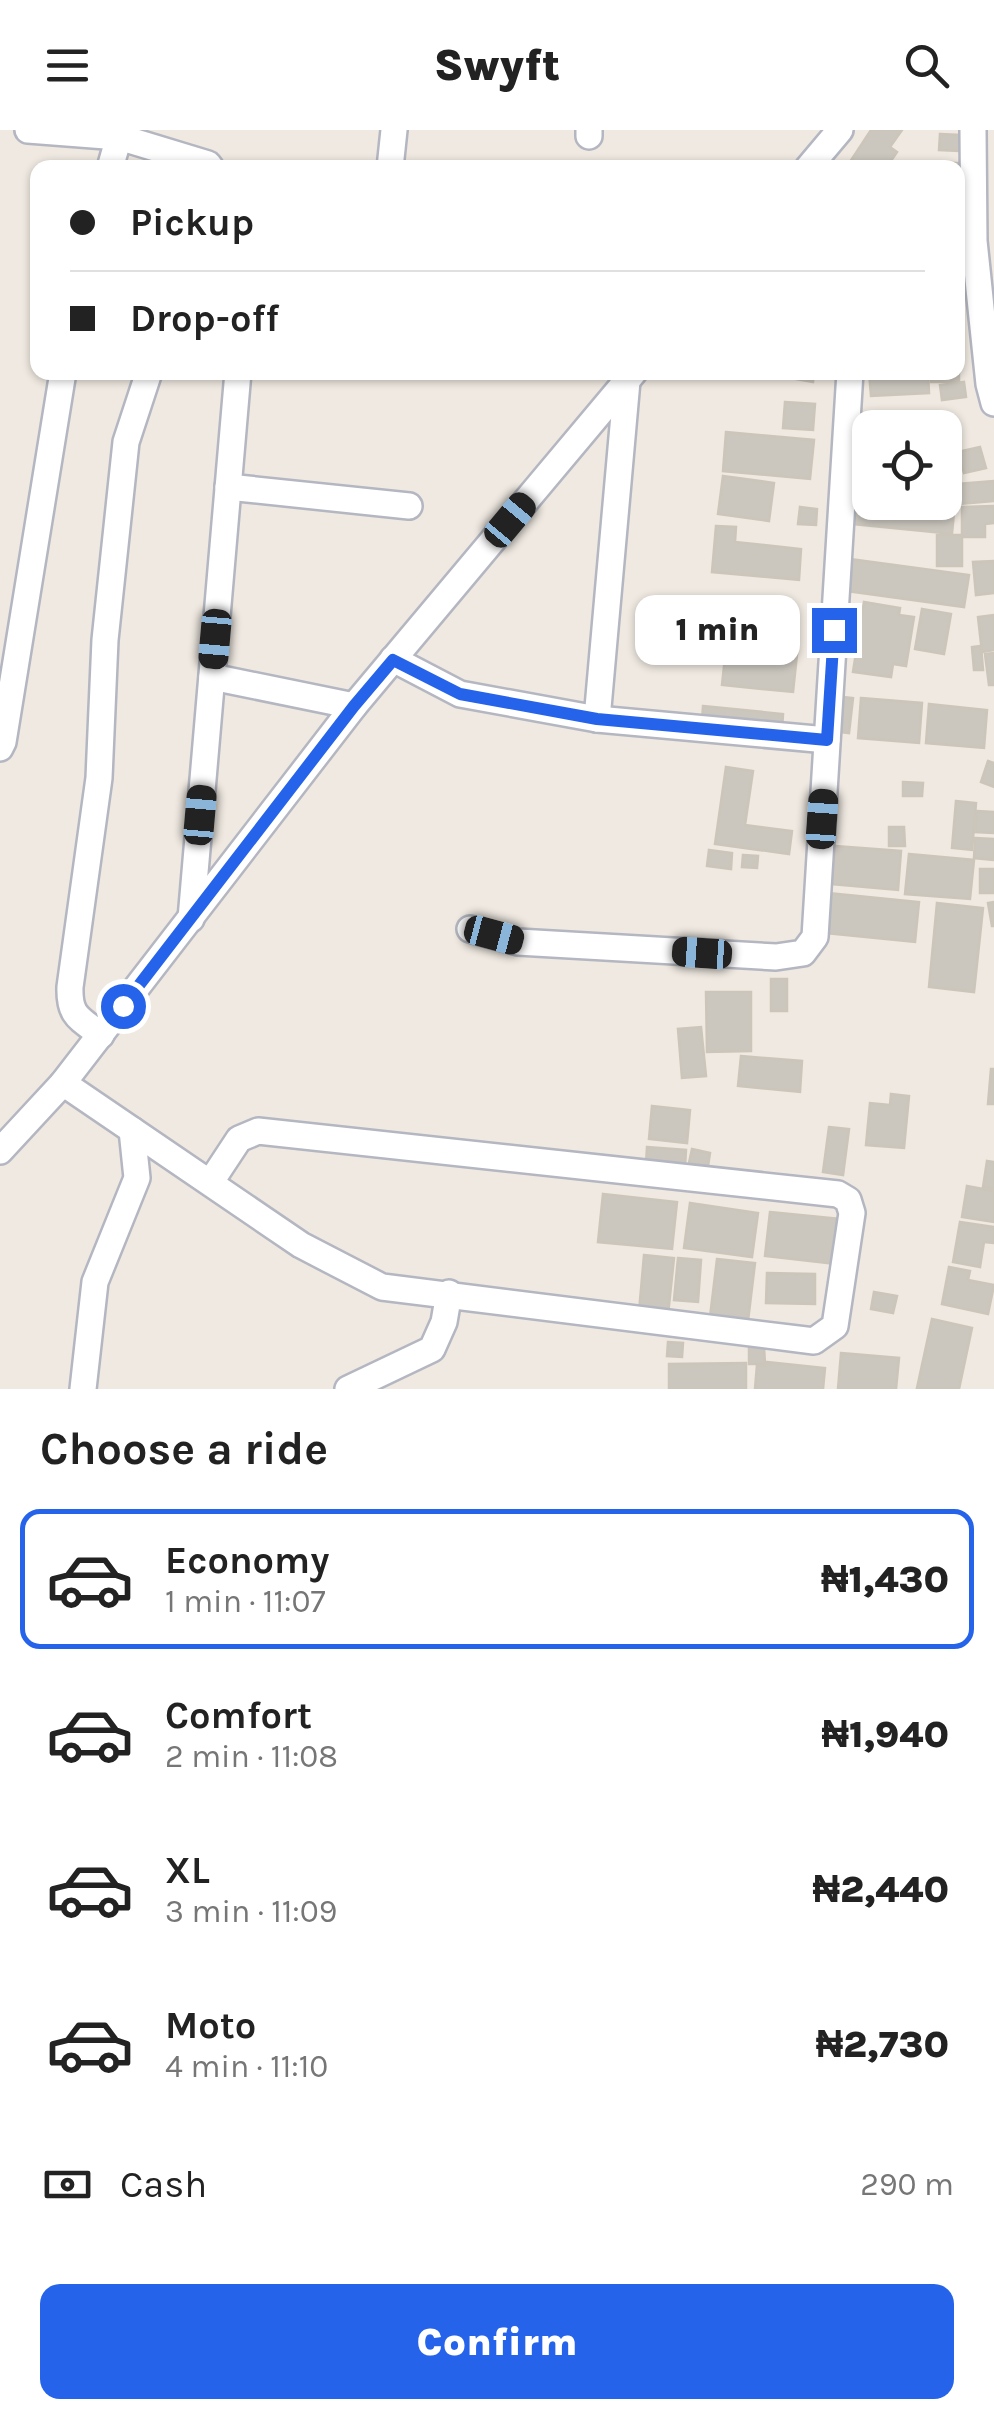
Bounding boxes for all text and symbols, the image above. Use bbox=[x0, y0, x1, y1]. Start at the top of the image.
icon: menu bbox=[40, 38, 95, 93]
icon: search bbox=[899, 38, 954, 93]
text: Swyft bbox=[434, 39, 560, 91]
text: Pickup bbox=[130, 200, 254, 245]
text: Drop-off bbox=[130, 296, 279, 341]
map controls bbox=[852, 410, 962, 520]
button: locate bbox=[852, 410, 962, 520]
car bbox=[479, 487, 541, 553]
callout: 1 min bbox=[634, 595, 799, 665]
car bbox=[197, 608, 233, 670]
route end bbox=[812, 608, 857, 653]
text: 1 min bbox=[676, 611, 759, 648]
car bbox=[182, 784, 218, 846]
car bbox=[805, 788, 839, 850]
car bbox=[461, 913, 527, 957]
car bbox=[671, 936, 733, 970]
route start bbox=[101, 984, 146, 1029]
text: Choose a ride bbox=[40, 1423, 328, 1475]
icon: car bbox=[45, 1534, 135, 1624]
text: Economy bbox=[165, 1538, 329, 1583]
text: ₦1,430 bbox=[821, 1557, 949, 1602]
text: 1 min · 11:07 bbox=[165, 1583, 325, 1620]
icon: car bbox=[45, 1689, 135, 1779]
text: Comfort bbox=[165, 1693, 312, 1738]
text: ₦1,940 bbox=[822, 1712, 949, 1757]
text: 2 min · 11:08 bbox=[165, 1738, 338, 1775]
icon: car bbox=[45, 1844, 135, 1934]
text: XL bbox=[165, 1848, 210, 1893]
text: ₦2,440 bbox=[812, 1867, 949, 1912]
text: 3 min · 11:09 bbox=[165, 1893, 337, 1930]
icon: car bbox=[45, 1999, 135, 2089]
text: Moto bbox=[165, 2003, 256, 2048]
text: ₦2,730 bbox=[816, 2022, 949, 2067]
text: 4 min · 11:10 bbox=[165, 2048, 328, 2085]
icon: cash bbox=[40, 2157, 95, 2212]
text: Cash bbox=[120, 2162, 207, 2207]
text: 290 m bbox=[860, 2166, 954, 2203]
button: Confirm bbox=[40, 2284, 954, 2399]

